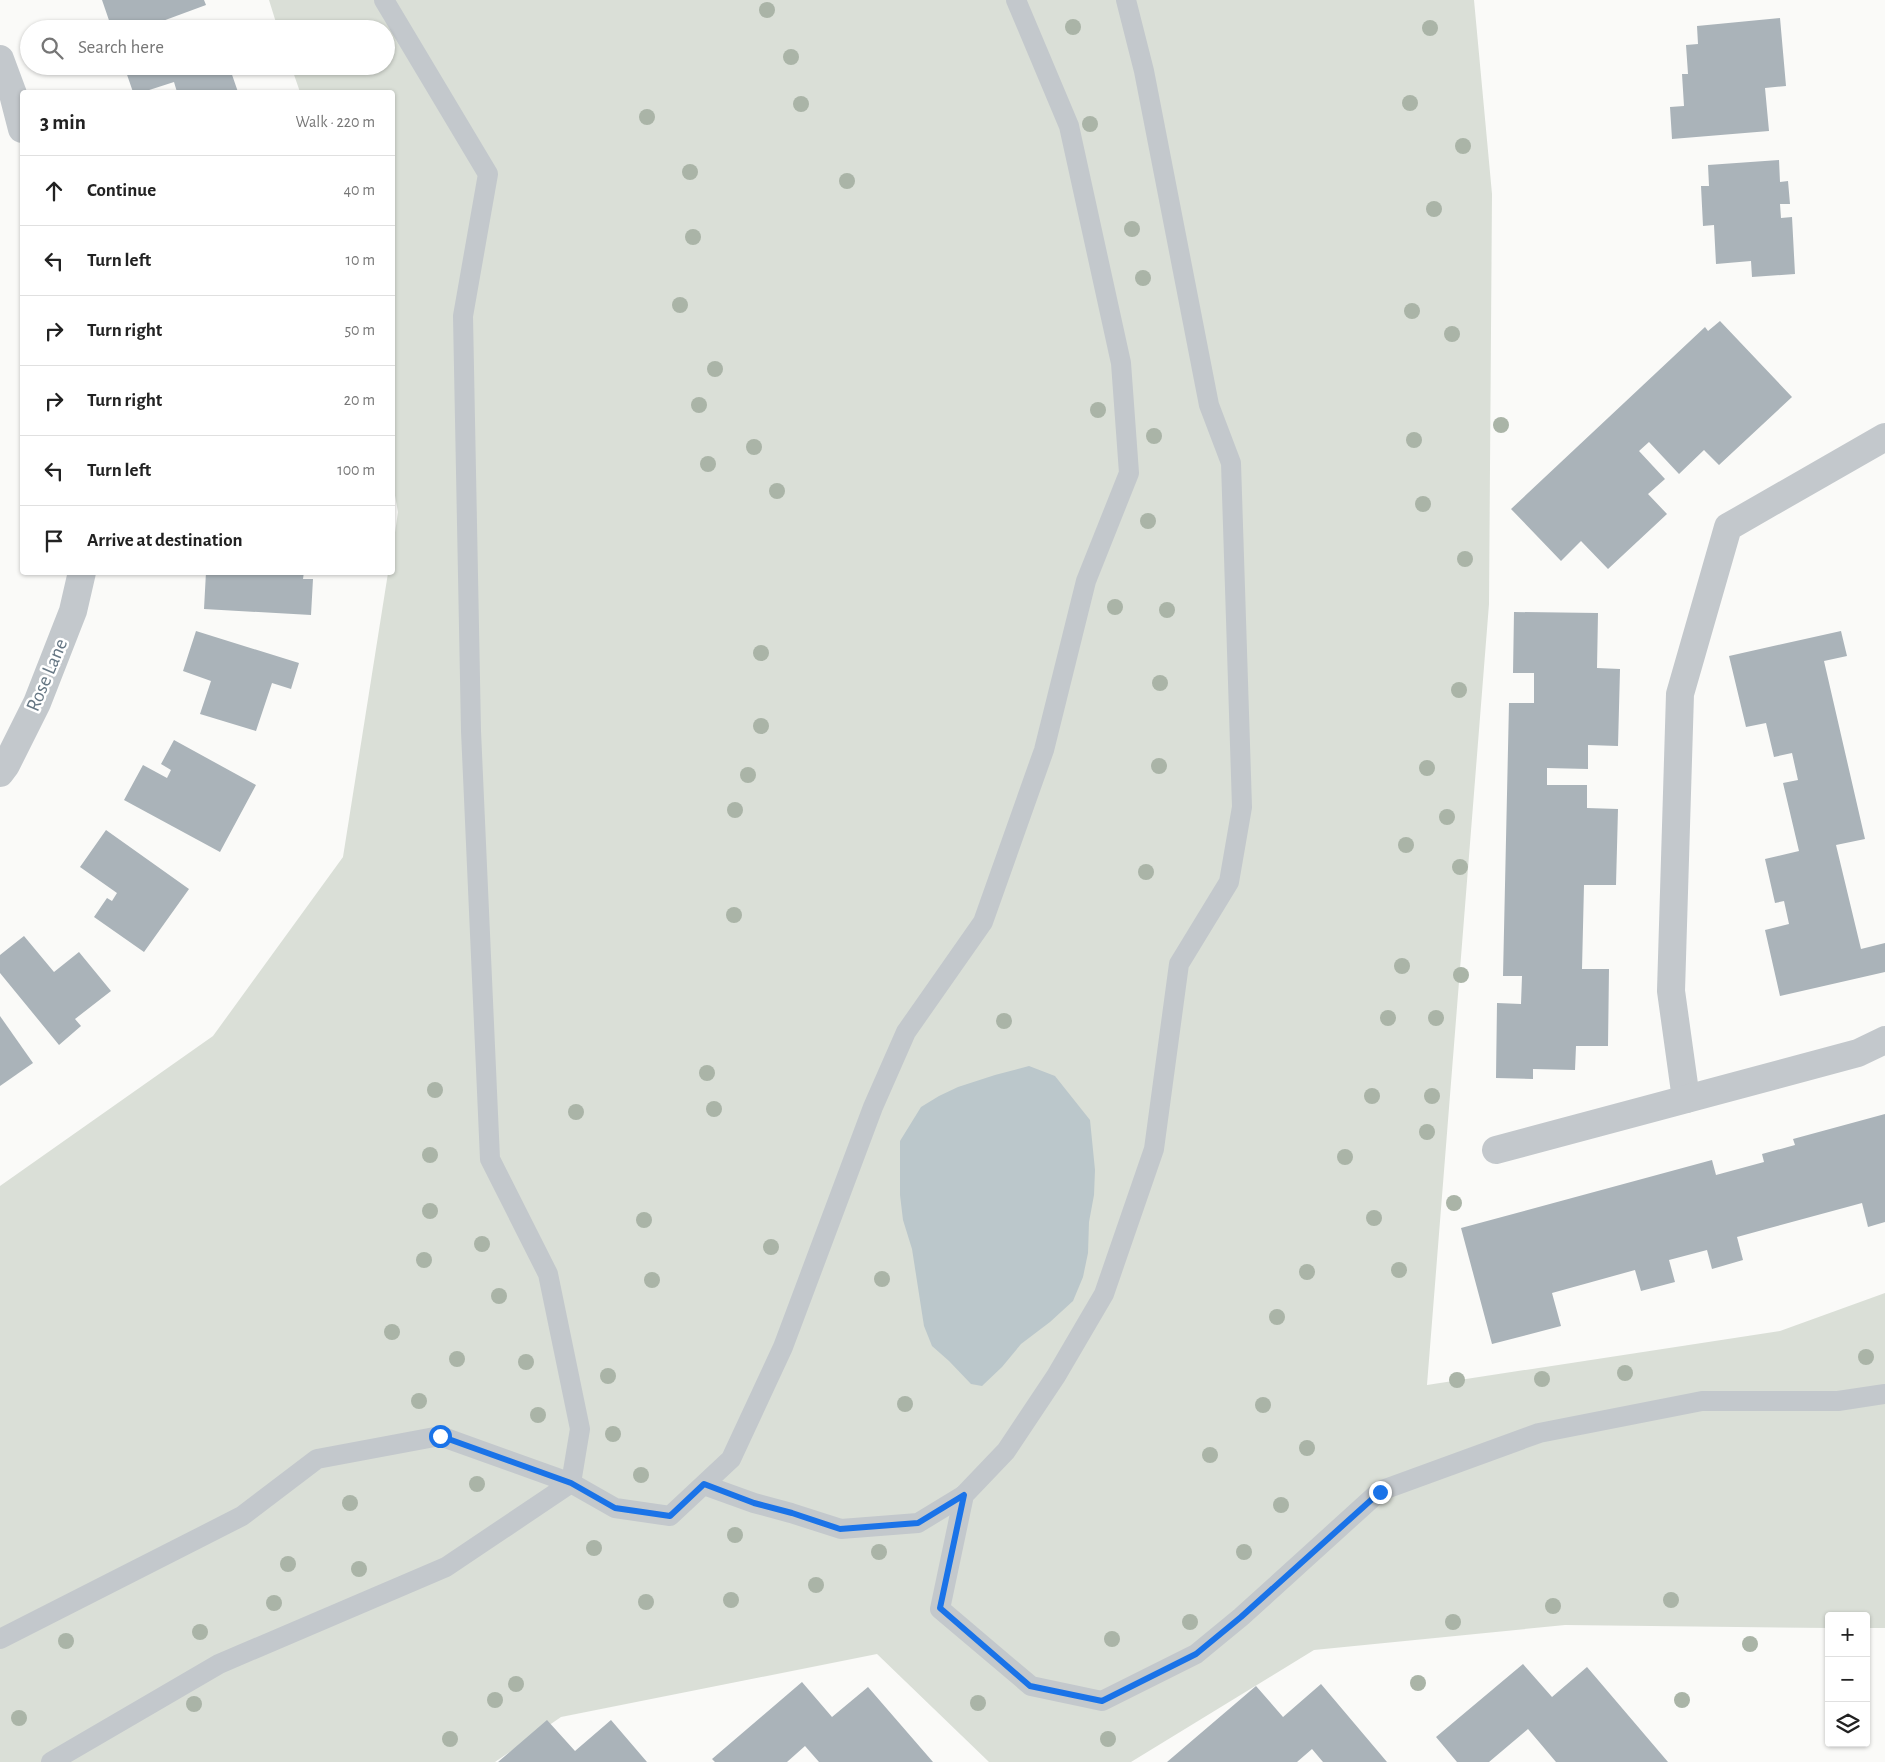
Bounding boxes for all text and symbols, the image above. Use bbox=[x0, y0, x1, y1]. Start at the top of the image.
search box bbox=[20, 20, 395, 75]
icon: search bbox=[38, 34, 66, 62]
text: Search here bbox=[78, 38, 164, 57]
text: 3 min bbox=[40, 112, 86, 133]
text: Walk · 220 m bbox=[296, 114, 375, 130]
icon: ahead bbox=[40, 177, 68, 205]
text: Continue bbox=[87, 181, 156, 200]
text: 40 m bbox=[343, 182, 375, 198]
icon: left bbox=[40, 247, 68, 275]
text: Turn left bbox=[87, 251, 151, 270]
text: 10 m bbox=[346, 252, 375, 268]
icon: right bbox=[40, 317, 68, 345]
text: Turn right bbox=[87, 321, 162, 340]
text: 50 m bbox=[344, 322, 375, 338]
icon: right bbox=[40, 387, 68, 415]
text: Turn right bbox=[87, 391, 162, 410]
text: 20 m bbox=[344, 392, 375, 408]
icon: left bbox=[40, 457, 68, 485]
text: Turn left bbox=[87, 461, 151, 480]
text: 100 m bbox=[337, 462, 375, 478]
icon: arrive bbox=[40, 527, 68, 555]
text: Arrive at destination bbox=[87, 531, 243, 550]
street label: Rose Lane bbox=[23, 636, 71, 714]
route start bbox=[429, 1425, 452, 1448]
route end bbox=[1369, 1481, 1392, 1504]
map controls bbox=[1825, 1612, 1870, 1747]
button: + bbox=[1825, 1612, 1870, 1657]
button: − bbox=[1825, 1657, 1870, 1702]
button: layers bbox=[1825, 1702, 1870, 1747]

